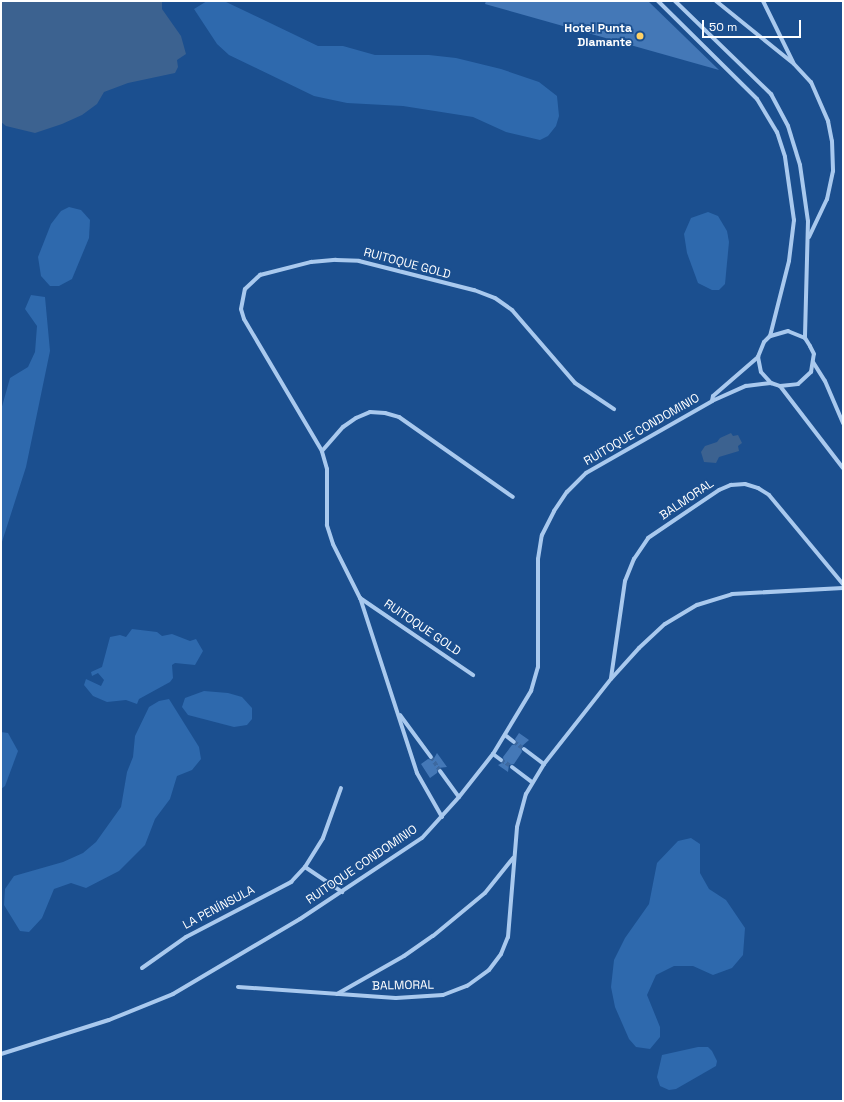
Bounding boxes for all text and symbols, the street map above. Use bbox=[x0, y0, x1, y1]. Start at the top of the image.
scale bar bbox=[704, 12, 803, 38]
text: 50 m bbox=[709, 19, 737, 35]
place label: Hotel Punta Diamante bbox=[564, 22, 632, 50]
marker: Hotel Punta Diamante bbox=[635, 31, 645, 41]
street label: RUITOQUE GOLD bbox=[362, 245, 452, 283]
street label: RUITOQUE CONDOMINIO bbox=[582, 391, 702, 469]
street label: BALMORAL bbox=[657, 477, 717, 523]
street label: RUITOQUE GOLD bbox=[381, 597, 463, 659]
street label: RUITOQUE CONDOMINIO bbox=[304, 822, 420, 908]
street label: LA PENÍNSULA bbox=[181, 883, 257, 933]
street label: BALMORAL bbox=[372, 978, 434, 994]

